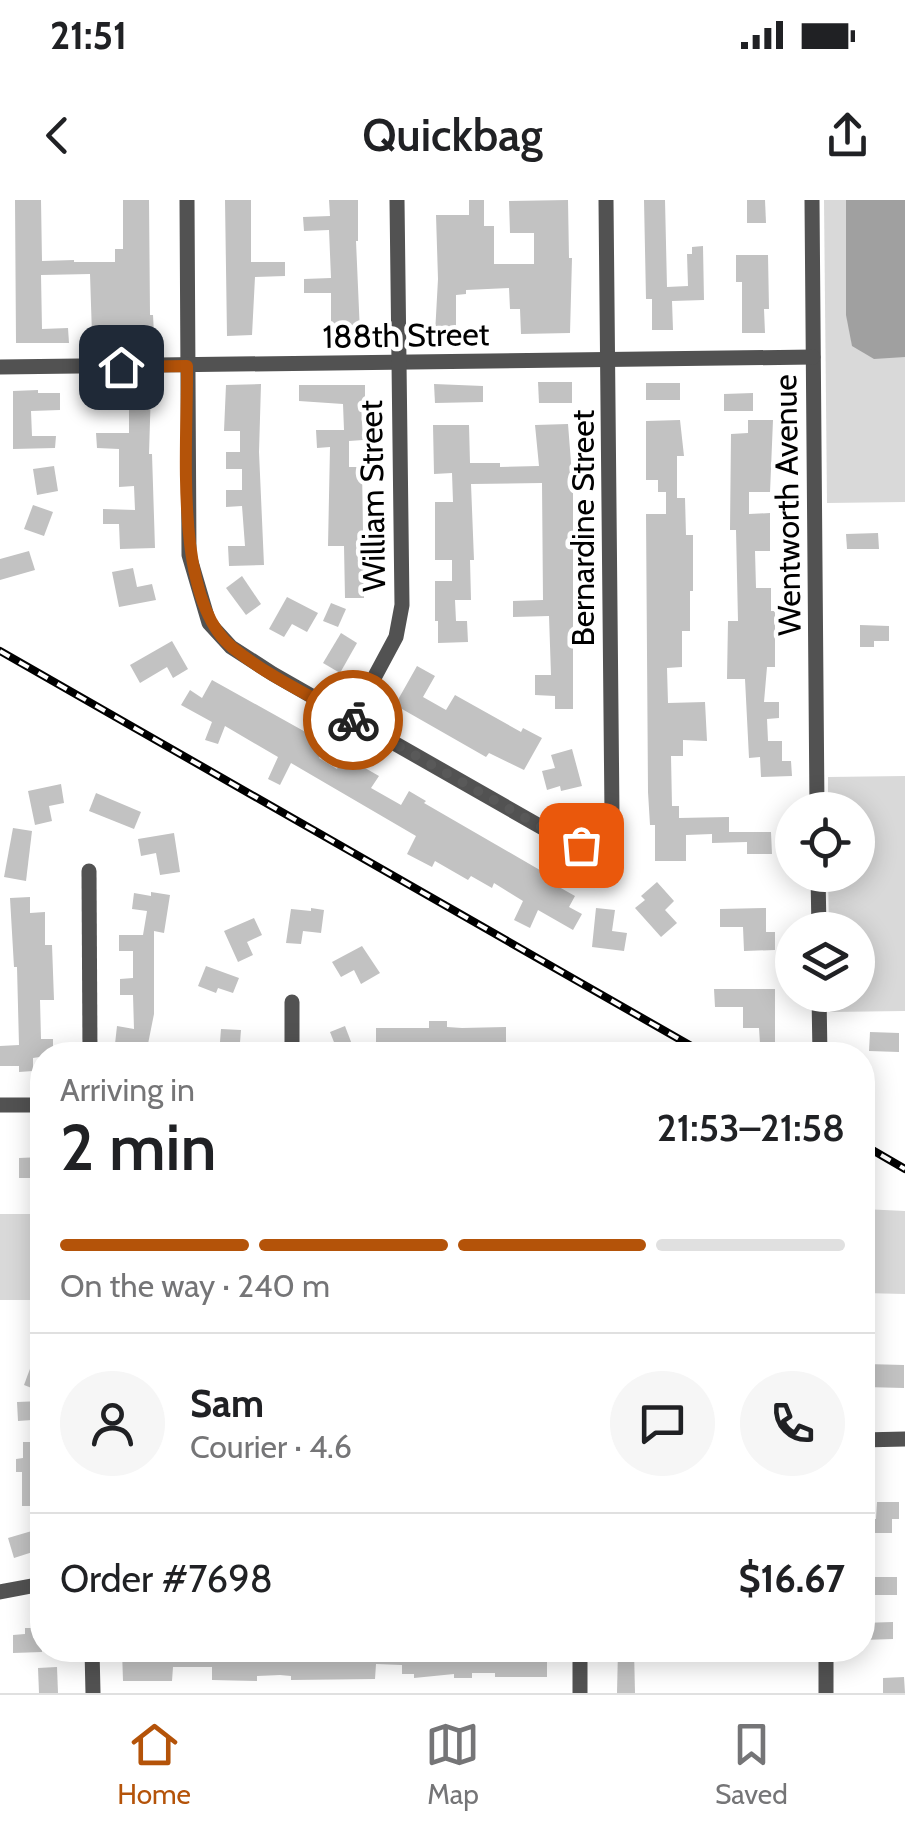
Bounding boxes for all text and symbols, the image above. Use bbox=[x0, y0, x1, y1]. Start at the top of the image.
text: 21:51 bbox=[50, 12, 127, 59]
icon: back bbox=[30, 108, 85, 163]
text: Quickbag bbox=[362, 108, 543, 162]
icon: share bbox=[820, 108, 875, 163]
street label: 188th Street bbox=[322, 314, 490, 356]
pin bbox=[79, 325, 164, 410]
icon: home bbox=[94, 340, 149, 395]
street label: Wentworth Avenue bbox=[765, 374, 809, 636]
street label: William Street bbox=[351, 400, 393, 592]
street label: Bernardine Street bbox=[563, 409, 602, 646]
courier bbox=[303, 670, 403, 770]
icon: bike bbox=[326, 693, 381, 748]
map controls bbox=[775, 792, 875, 1012]
button: locate bbox=[775, 792, 875, 892]
pin bbox=[539, 803, 624, 888]
icon: bag bbox=[554, 818, 609, 873]
button: layers bbox=[775, 912, 875, 1012]
text: Arriving in bbox=[60, 1070, 195, 1109]
text: 21:53–21:58 bbox=[657, 1104, 845, 1151]
text: 2 min bbox=[60, 1107, 217, 1186]
text: On the way · 240 m bbox=[60, 1266, 330, 1305]
button: person bbox=[60, 1371, 165, 1476]
button: chat bbox=[610, 1371, 715, 1476]
button: phone bbox=[740, 1371, 845, 1476]
text: Sam bbox=[190, 1380, 264, 1427]
text: Courier · 4.6 bbox=[190, 1427, 352, 1466]
text: Order #7698 bbox=[60, 1555, 273, 1602]
text: $16.67 bbox=[738, 1555, 845, 1602]
tab: Home bbox=[117, 1717, 191, 1811]
tab: Map bbox=[425, 1717, 480, 1811]
tab: Saved bbox=[715, 1717, 788, 1811]

